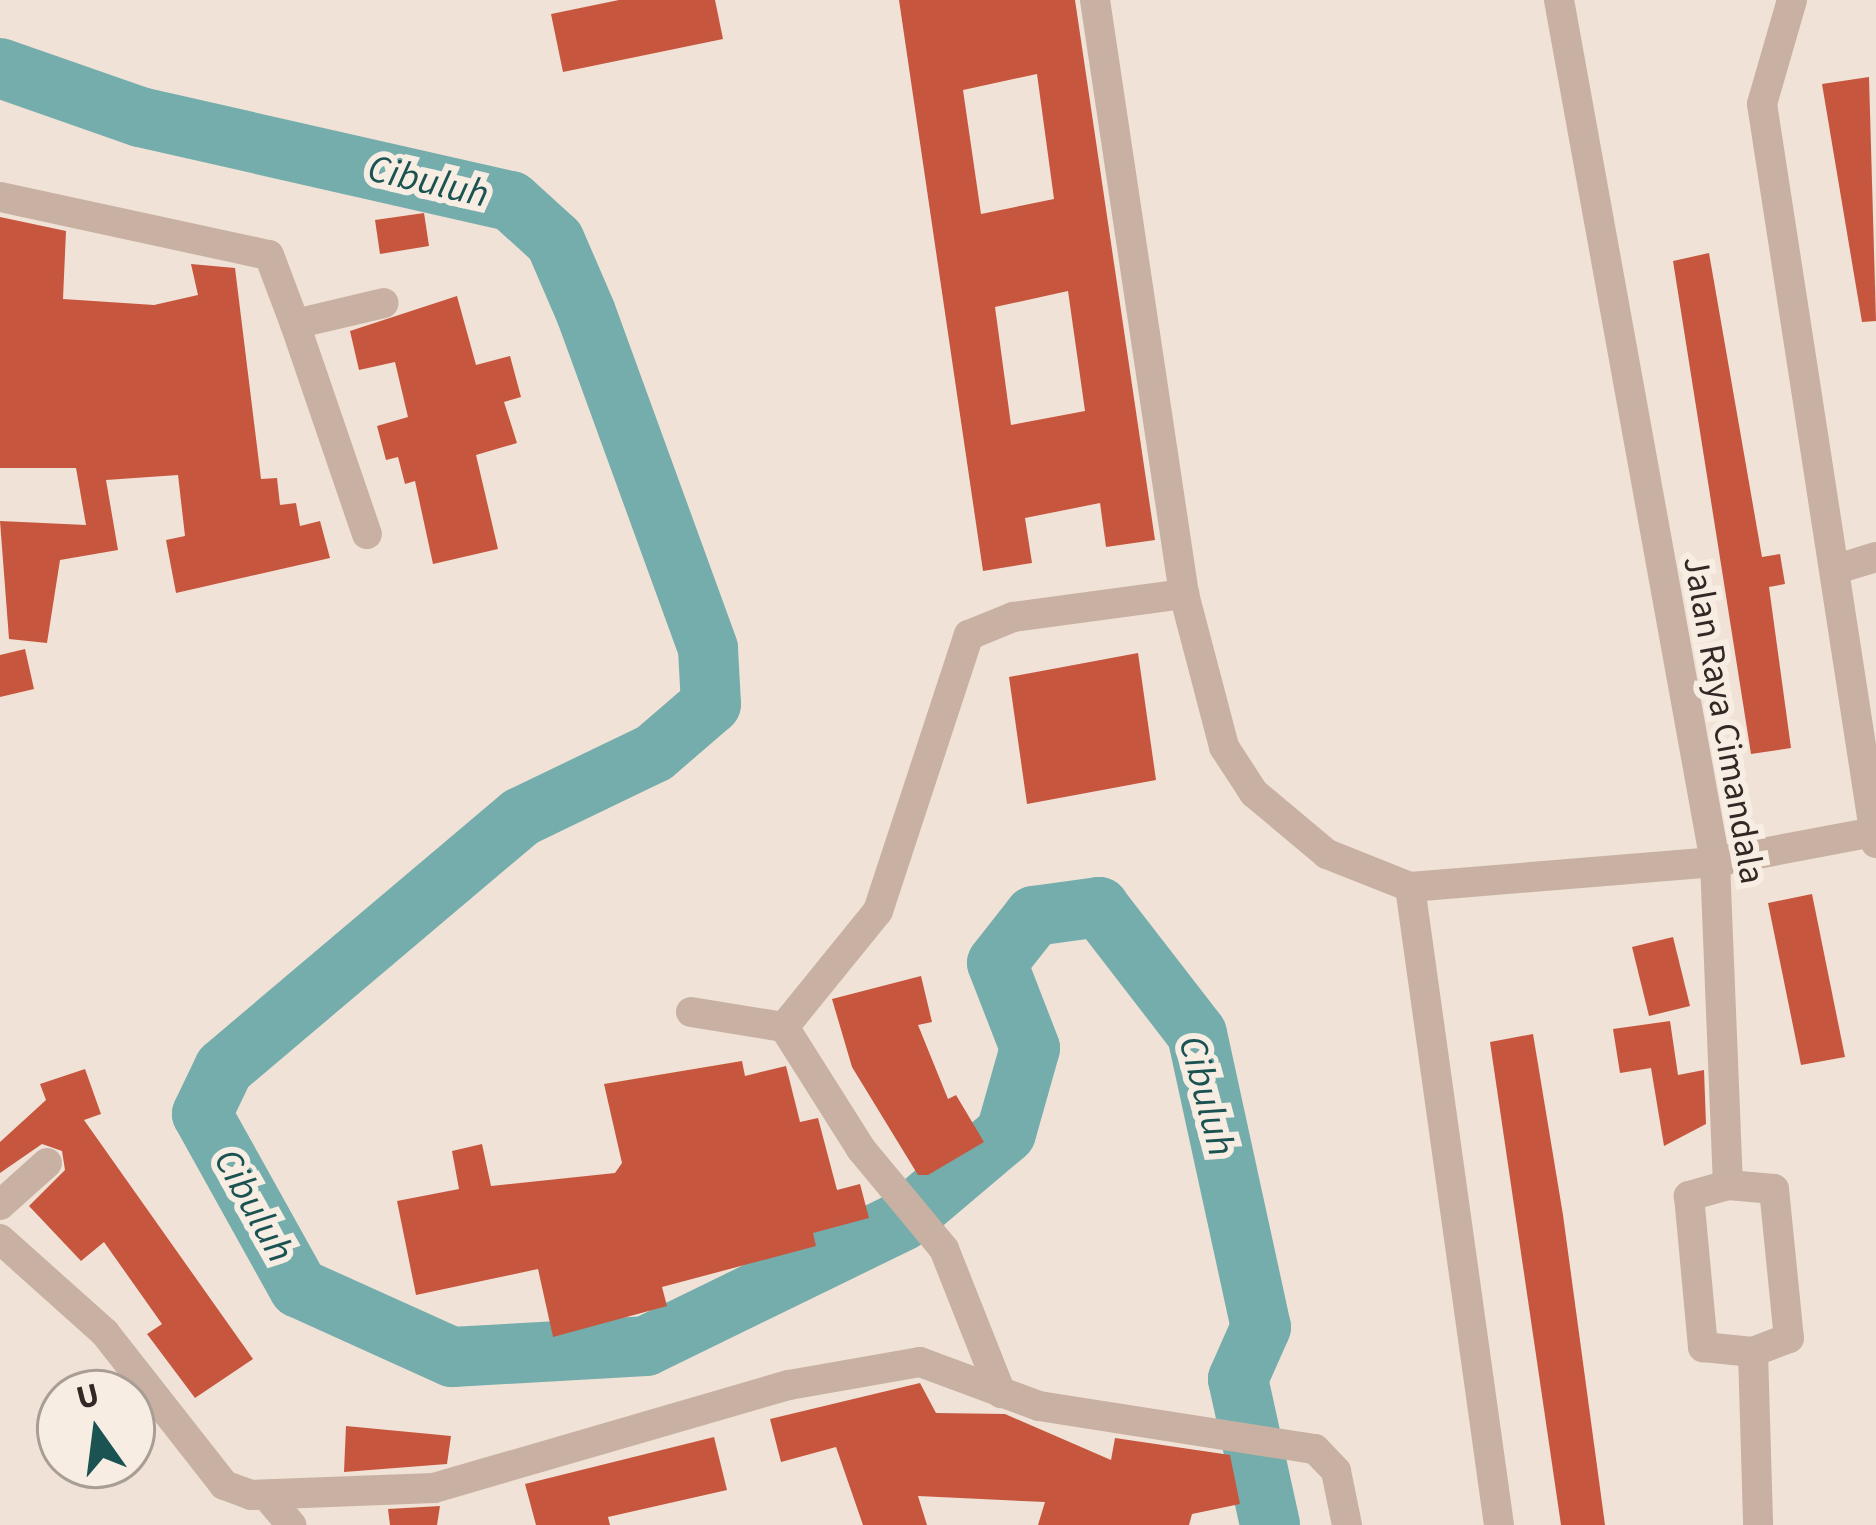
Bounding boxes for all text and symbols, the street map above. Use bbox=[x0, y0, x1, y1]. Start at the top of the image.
water label: Cibuluh bbox=[363, 145, 493, 219]
street label: Jalan Raya Cimandala bbox=[1674, 553, 1774, 887]
water label: Cibuluh bbox=[1168, 1031, 1244, 1161]
water label: Cibuluh bbox=[203, 1141, 303, 1271]
north arrow bbox=[36, 1369, 156, 1489]
text: U bbox=[72, 1371, 104, 1422]

